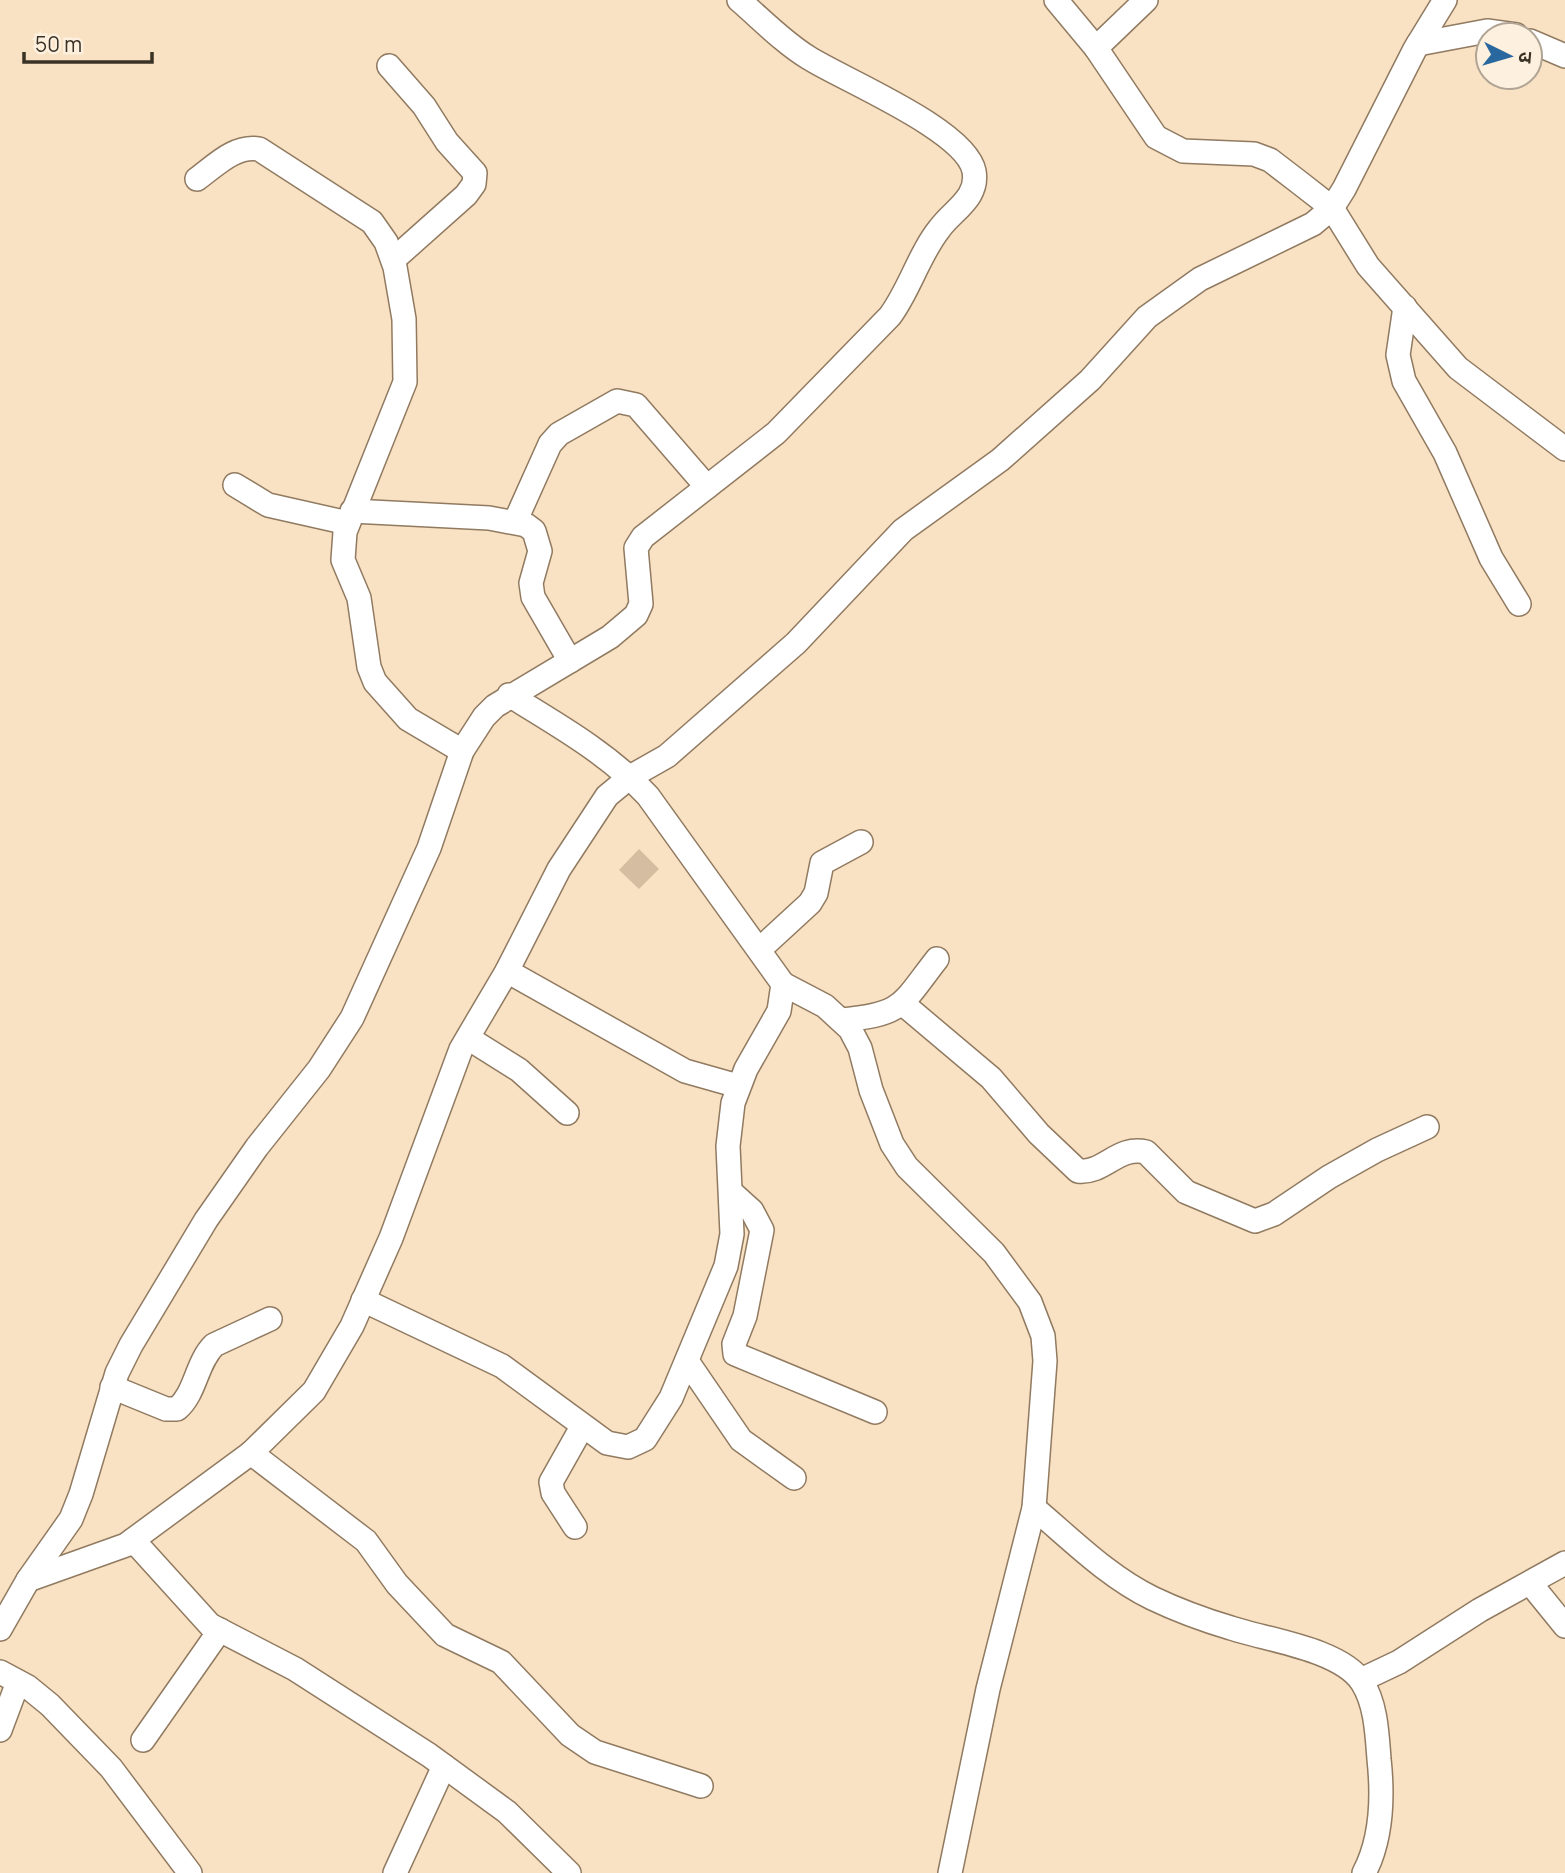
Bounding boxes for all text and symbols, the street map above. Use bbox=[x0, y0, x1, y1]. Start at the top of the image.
scale bar bbox=[24, 21, 152, 65]
north arrow bbox=[1474, 21, 1544, 91]
text: 50 m bbox=[35, 30, 82, 58]
text: उ bbox=[1512, 51, 1539, 65]

